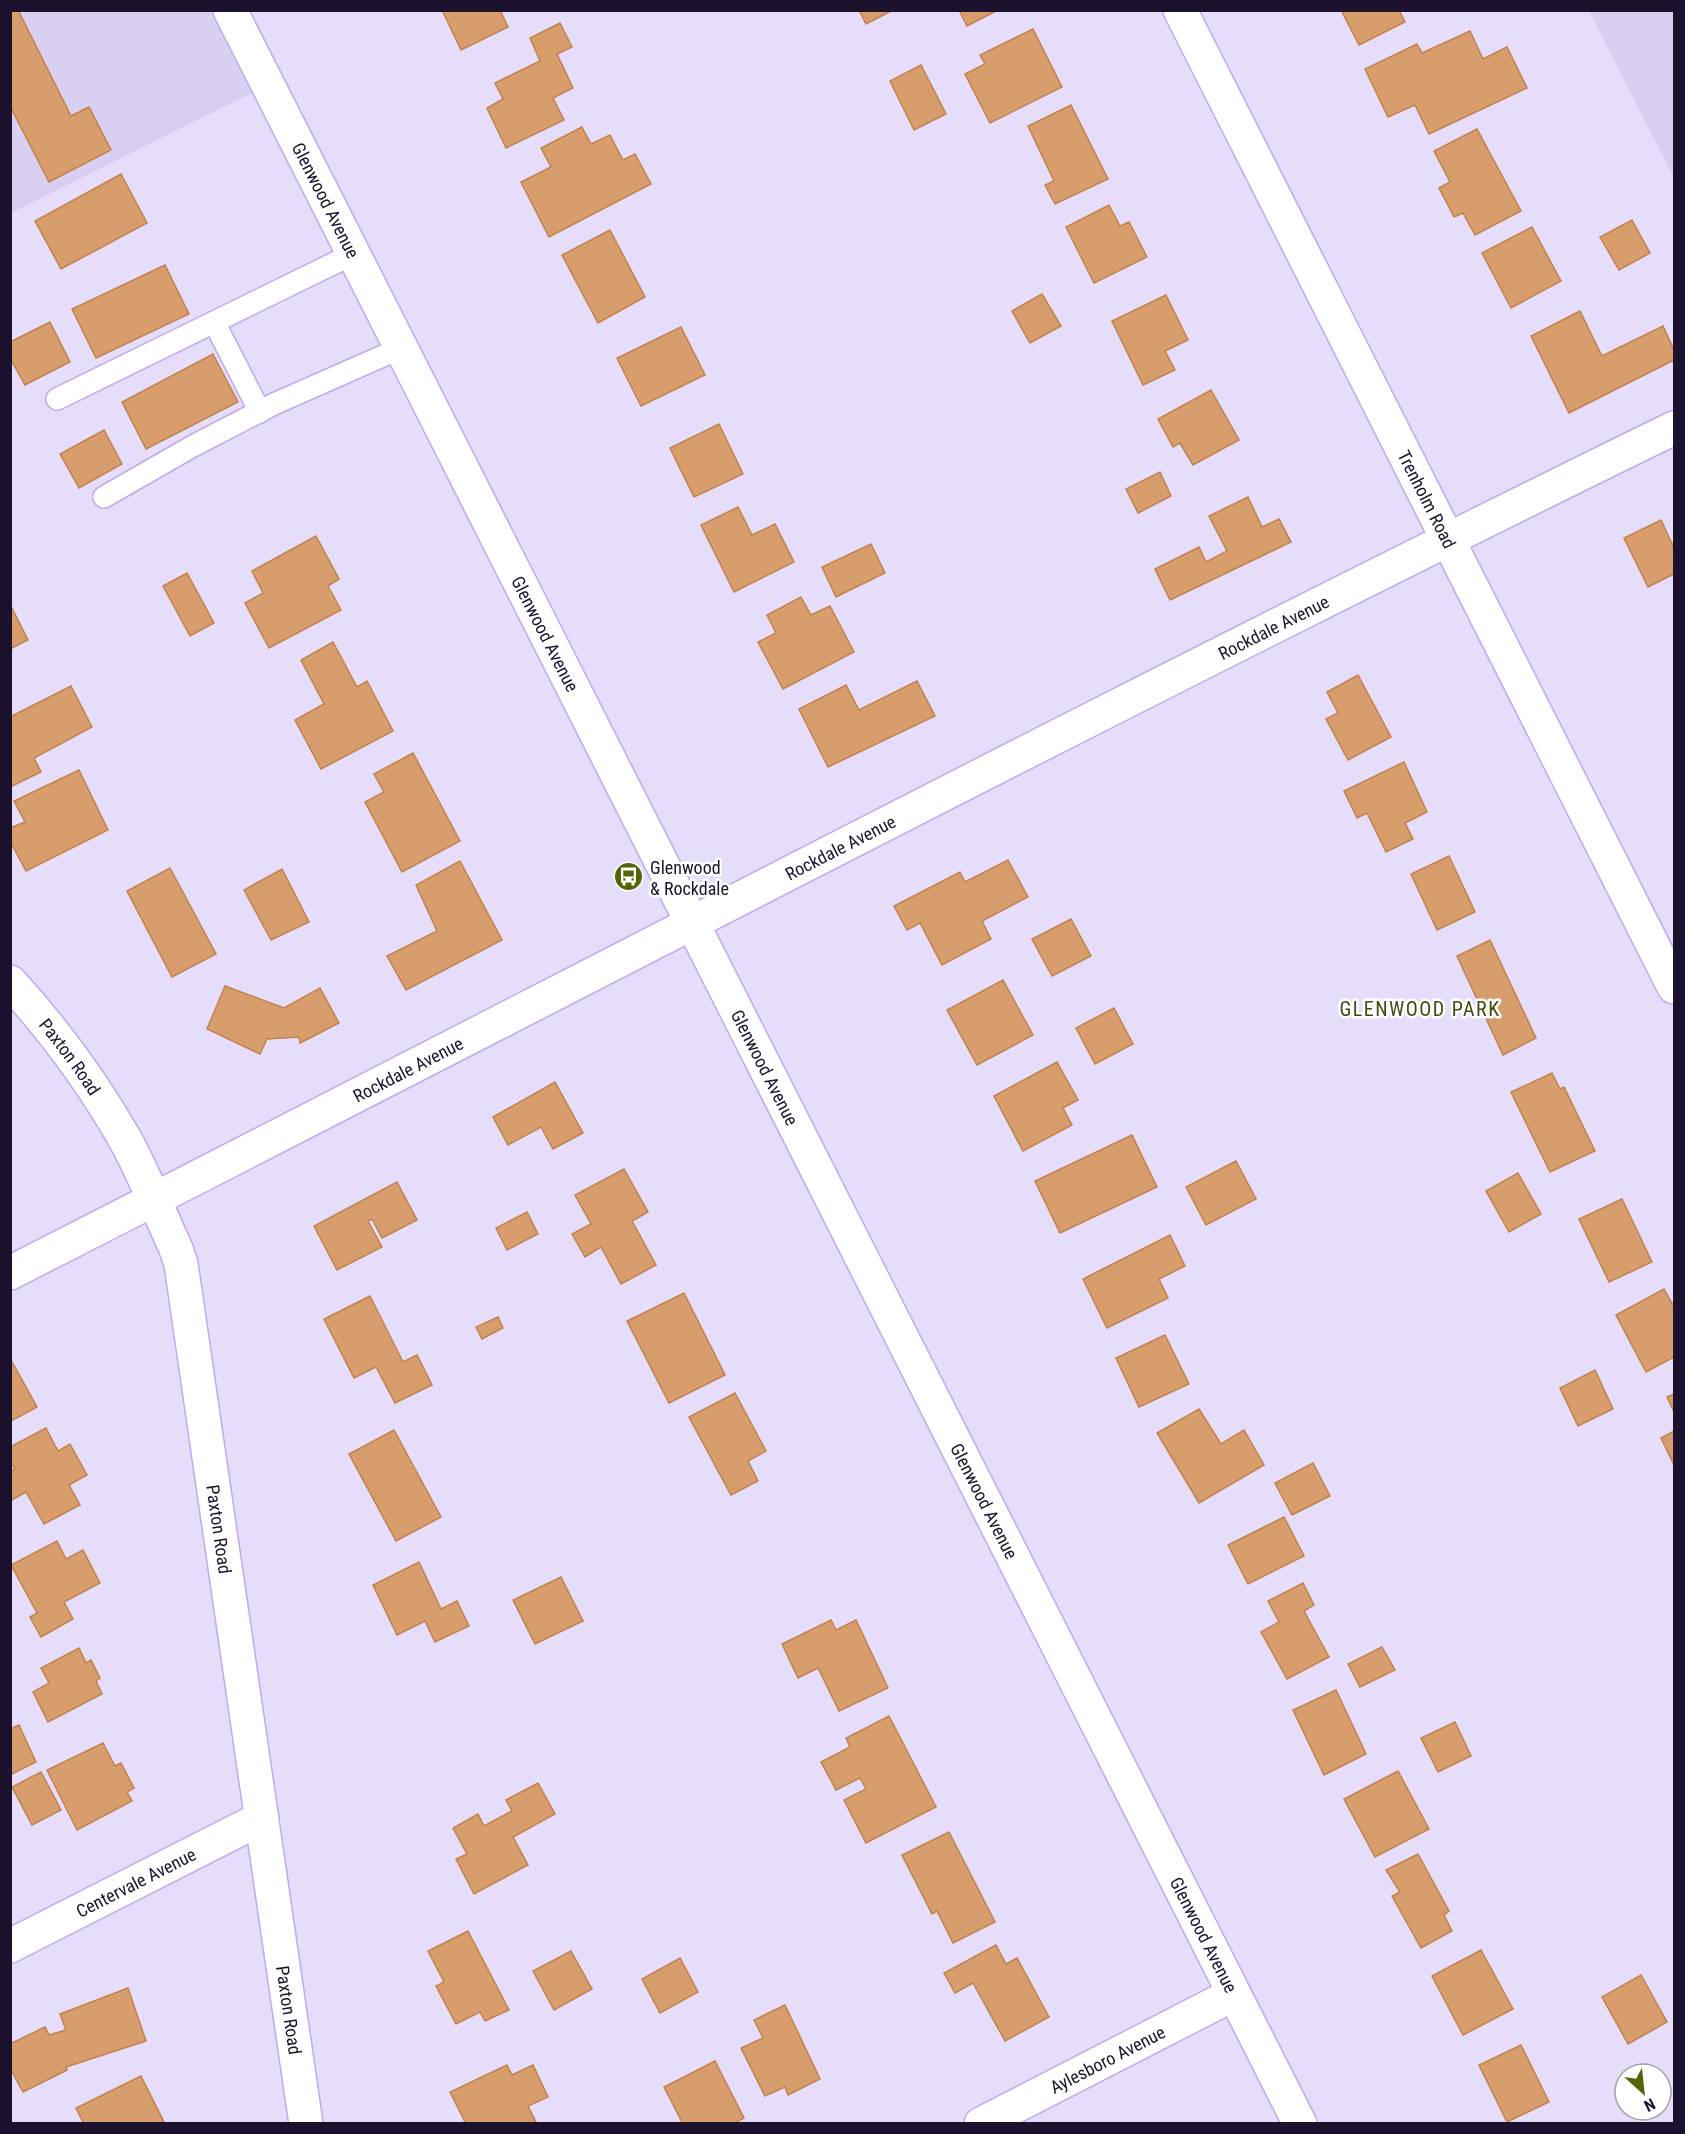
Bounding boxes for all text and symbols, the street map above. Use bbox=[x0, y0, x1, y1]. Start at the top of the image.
street label: Glenwood Avenue bbox=[288, 139, 364, 261]
street label: Trenholm Road bbox=[1394, 447, 1461, 552]
street label: Glenwood Avenue bbox=[508, 572, 584, 695]
street label: Rockdale Avenue bbox=[1215, 590, 1332, 664]
street label: Rockdale Avenue bbox=[782, 810, 899, 884]
place label: Glenwood & Rockdale bbox=[650, 857, 729, 899]
bus stop icon: Glenwood & Rockdale bbox=[613, 861, 645, 893]
district label: GLENWOOD PARK bbox=[1339, 997, 1501, 1021]
street label: Glenwood Avenue bbox=[727, 1006, 803, 1129]
street label: Paxton Road bbox=[35, 1014, 105, 1099]
street label: Rockdale Avenue bbox=[349, 1032, 466, 1106]
street label: Glenwood Avenue bbox=[947, 1440, 1023, 1562]
street label: Paxton Road bbox=[203, 1483, 236, 1575]
street label: Centervale Avenue bbox=[72, 1843, 199, 1921]
street label: Glenwood Avenue bbox=[1166, 1873, 1242, 1996]
street label: Paxton Road bbox=[273, 1964, 306, 2056]
street label: Aylesboro Avenue bbox=[1046, 2021, 1168, 2097]
north arrow bbox=[1613, 2062, 1673, 2122]
text: N bbox=[1641, 2094, 1658, 2116]

